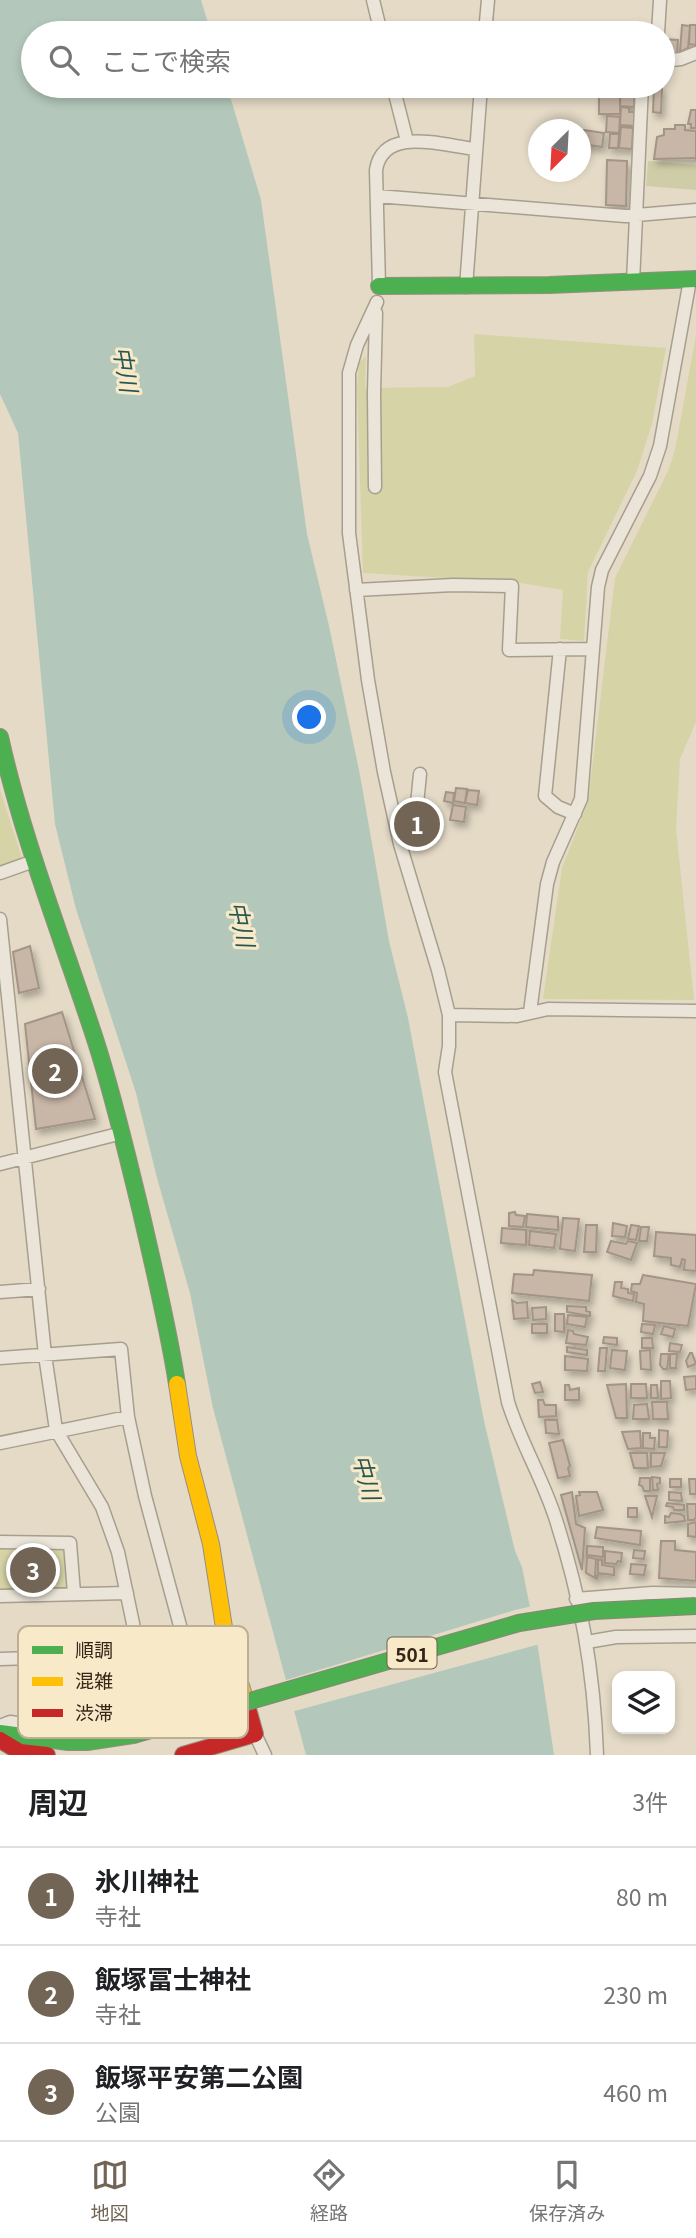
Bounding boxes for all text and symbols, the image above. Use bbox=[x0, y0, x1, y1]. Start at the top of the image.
search box bbox=[21, 21, 675, 98]
icon: search bbox=[45, 41, 83, 79]
text: ここで検索 bbox=[101, 41, 231, 78]
north arrow bbox=[528, 119, 591, 182]
water label: 中川 bbox=[106, 343, 148, 398]
your location bbox=[292, 700, 326, 734]
pin: 1 bbox=[394, 798, 440, 850]
water label: 中川 bbox=[222, 898, 265, 953]
pin: 2 bbox=[32, 1045, 78, 1097]
water label: 中川 bbox=[346, 1450, 391, 1507]
pin: 3 bbox=[10, 1544, 56, 1596]
legend bbox=[18, 1626, 248, 1738]
text: 順調 bbox=[75, 1635, 113, 1662]
road number: 501 bbox=[388, 1638, 436, 1668]
text: 混雑 bbox=[75, 1666, 113, 1693]
map controls bbox=[612, 1671, 675, 1734]
button: layers bbox=[612, 1671, 675, 1734]
text: 渋滞 bbox=[75, 1698, 113, 1725]
text: 周辺 bbox=[28, 1779, 88, 1823]
text: 3件 bbox=[632, 1784, 668, 1818]
text: 氷川神社 bbox=[95, 1861, 199, 1898]
text: 1 bbox=[44, 1879, 58, 1913]
text: 80 m bbox=[616, 1879, 668, 1913]
text: 寺社 bbox=[95, 1898, 141, 1932]
text: 飯塚冨士神社 bbox=[95, 1959, 251, 1996]
text: 2 bbox=[44, 1977, 58, 2011]
text: 230 m bbox=[603, 1977, 668, 2011]
text: 寺社 bbox=[95, 1996, 141, 2030]
text: 飯塚平安第二公園 bbox=[95, 2057, 303, 2094]
text: 3 bbox=[44, 2075, 58, 2109]
text: 460 m bbox=[603, 2075, 668, 2109]
text: 公園 bbox=[95, 2094, 141, 2128]
tab: 地図 bbox=[91, 2156, 129, 2225]
tab: 経路 bbox=[310, 2156, 348, 2225]
tab: 保存済み bbox=[529, 2156, 605, 2225]

